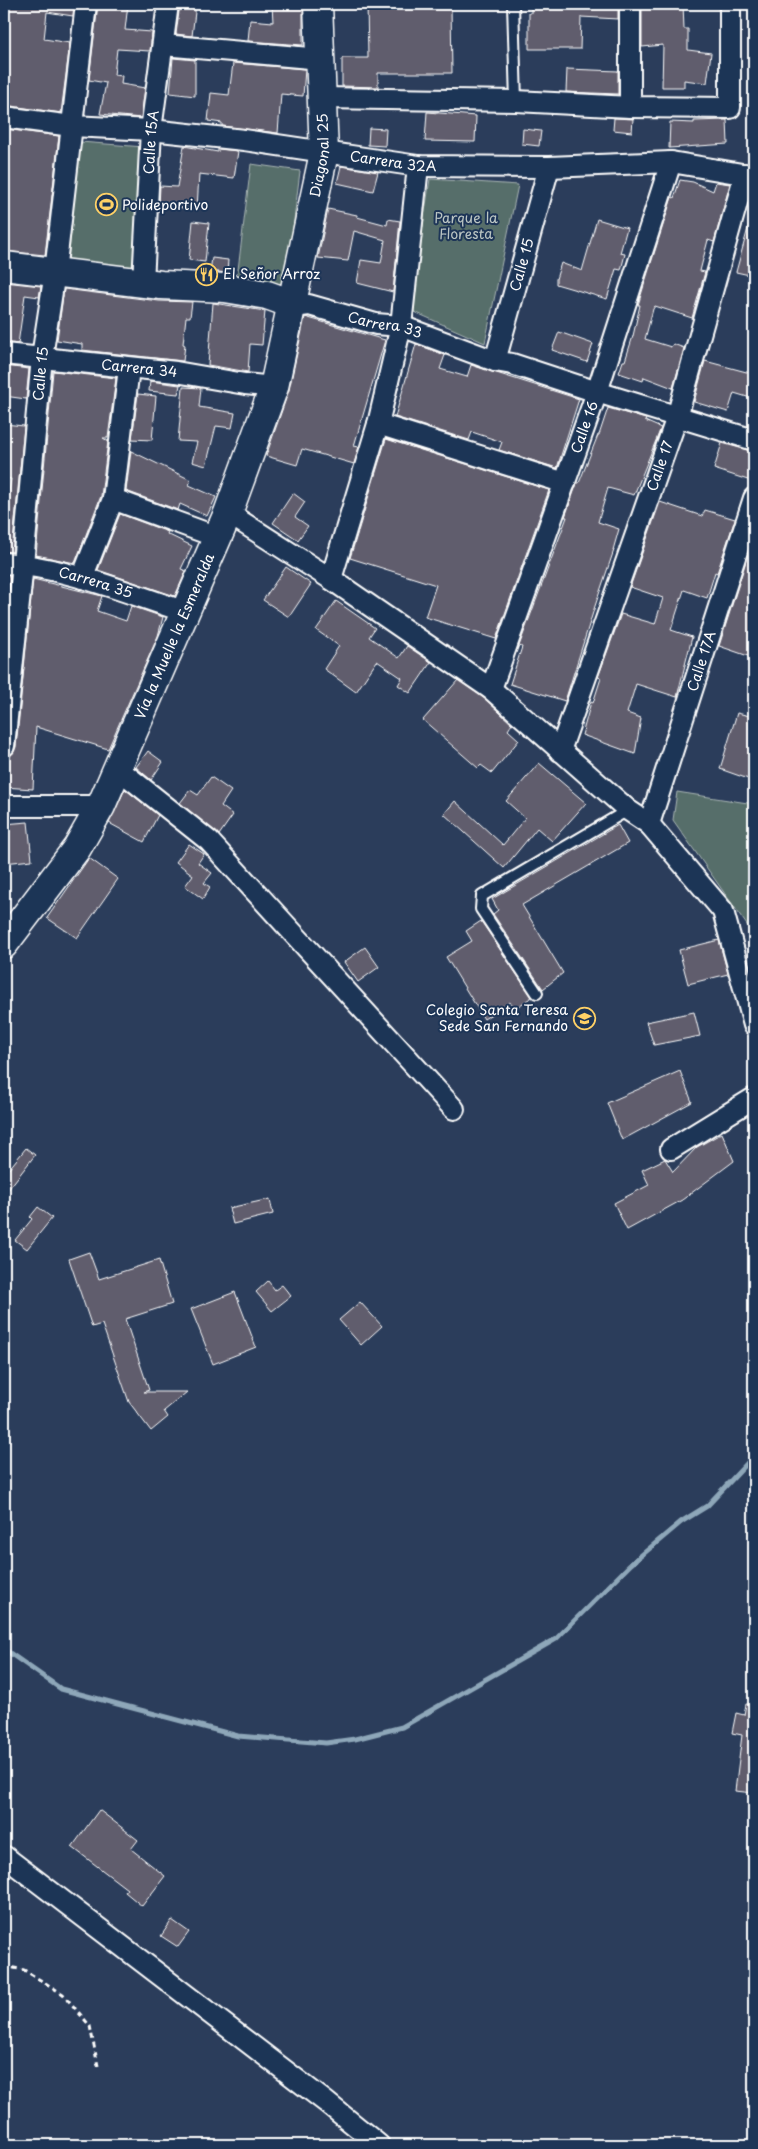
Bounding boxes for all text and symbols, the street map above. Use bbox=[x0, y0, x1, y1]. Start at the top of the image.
street label: Calle 15A bbox=[138, 108, 164, 175]
street label: Diagonal 25 bbox=[304, 113, 334, 199]
street label: Carrera 32A bbox=[349, 145, 437, 176]
sports icon: Polideportivo bbox=[94, 193, 118, 217]
place label: Polideportivo bbox=[122, 194, 208, 215]
park label: Parque la Floresta bbox=[434, 207, 498, 244]
street label: Calle 15 bbox=[504, 235, 539, 294]
restaurant icon: El Señor Arroz bbox=[195, 262, 219, 286]
place label: El Señor Arroz bbox=[223, 263, 320, 284]
street label: Carrera 33 bbox=[345, 305, 426, 343]
street label: Calle 15 bbox=[27, 345, 53, 402]
street label: Carrera 34 bbox=[100, 353, 178, 382]
street label: Calle 16 bbox=[565, 398, 603, 456]
street label: Calle 17 bbox=[641, 437, 678, 494]
street label: Vía la Muelle la Esmeralda bbox=[129, 549, 220, 722]
street label: Carrera 35 bbox=[57, 561, 136, 603]
street label: Calle 17A bbox=[681, 628, 721, 694]
place label: Colegio Santa Teresa Sede San Fernando bbox=[426, 999, 568, 1036]
school or university icon: Colegio Santa Teresa Sede San Fernando bbox=[572, 1006, 596, 1030]

